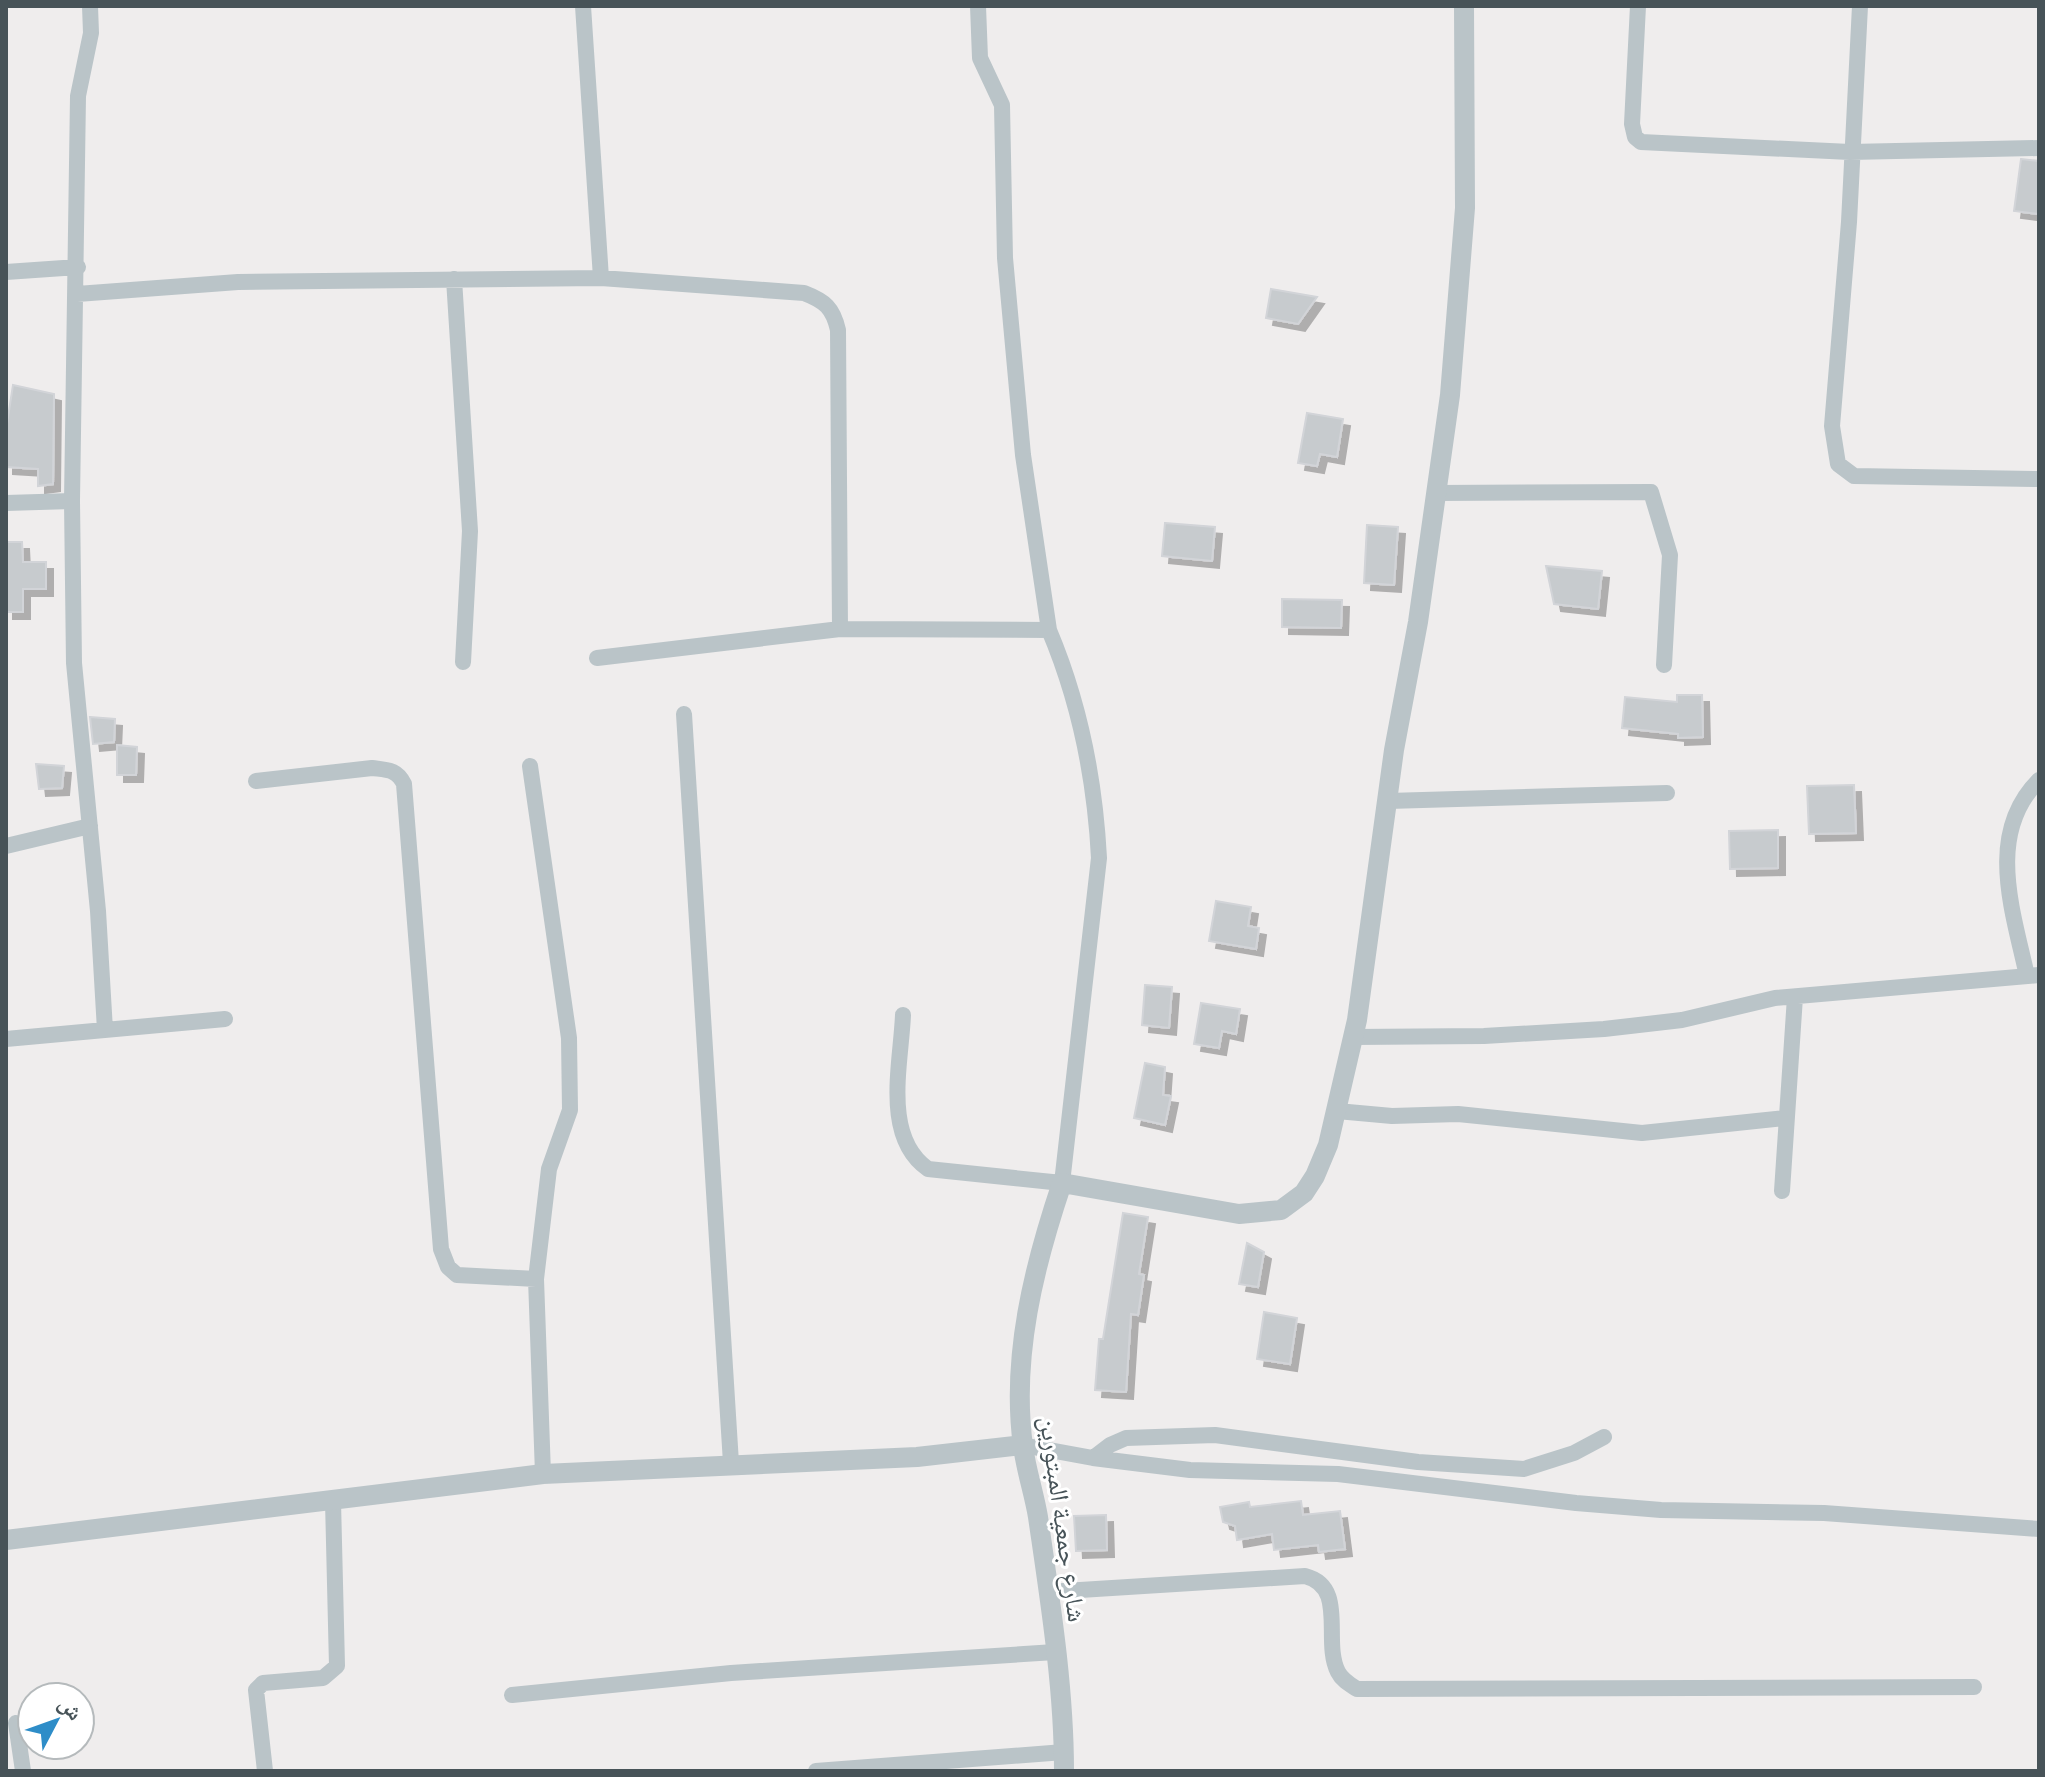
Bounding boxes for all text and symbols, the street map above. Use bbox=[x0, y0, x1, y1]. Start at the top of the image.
street label: شارع جمعية المبتورين bbox=[1033, 1414, 1093, 1624]
north arrow bbox=[16, 1681, 96, 1761]
text: ش bbox=[53, 1690, 89, 1726]

